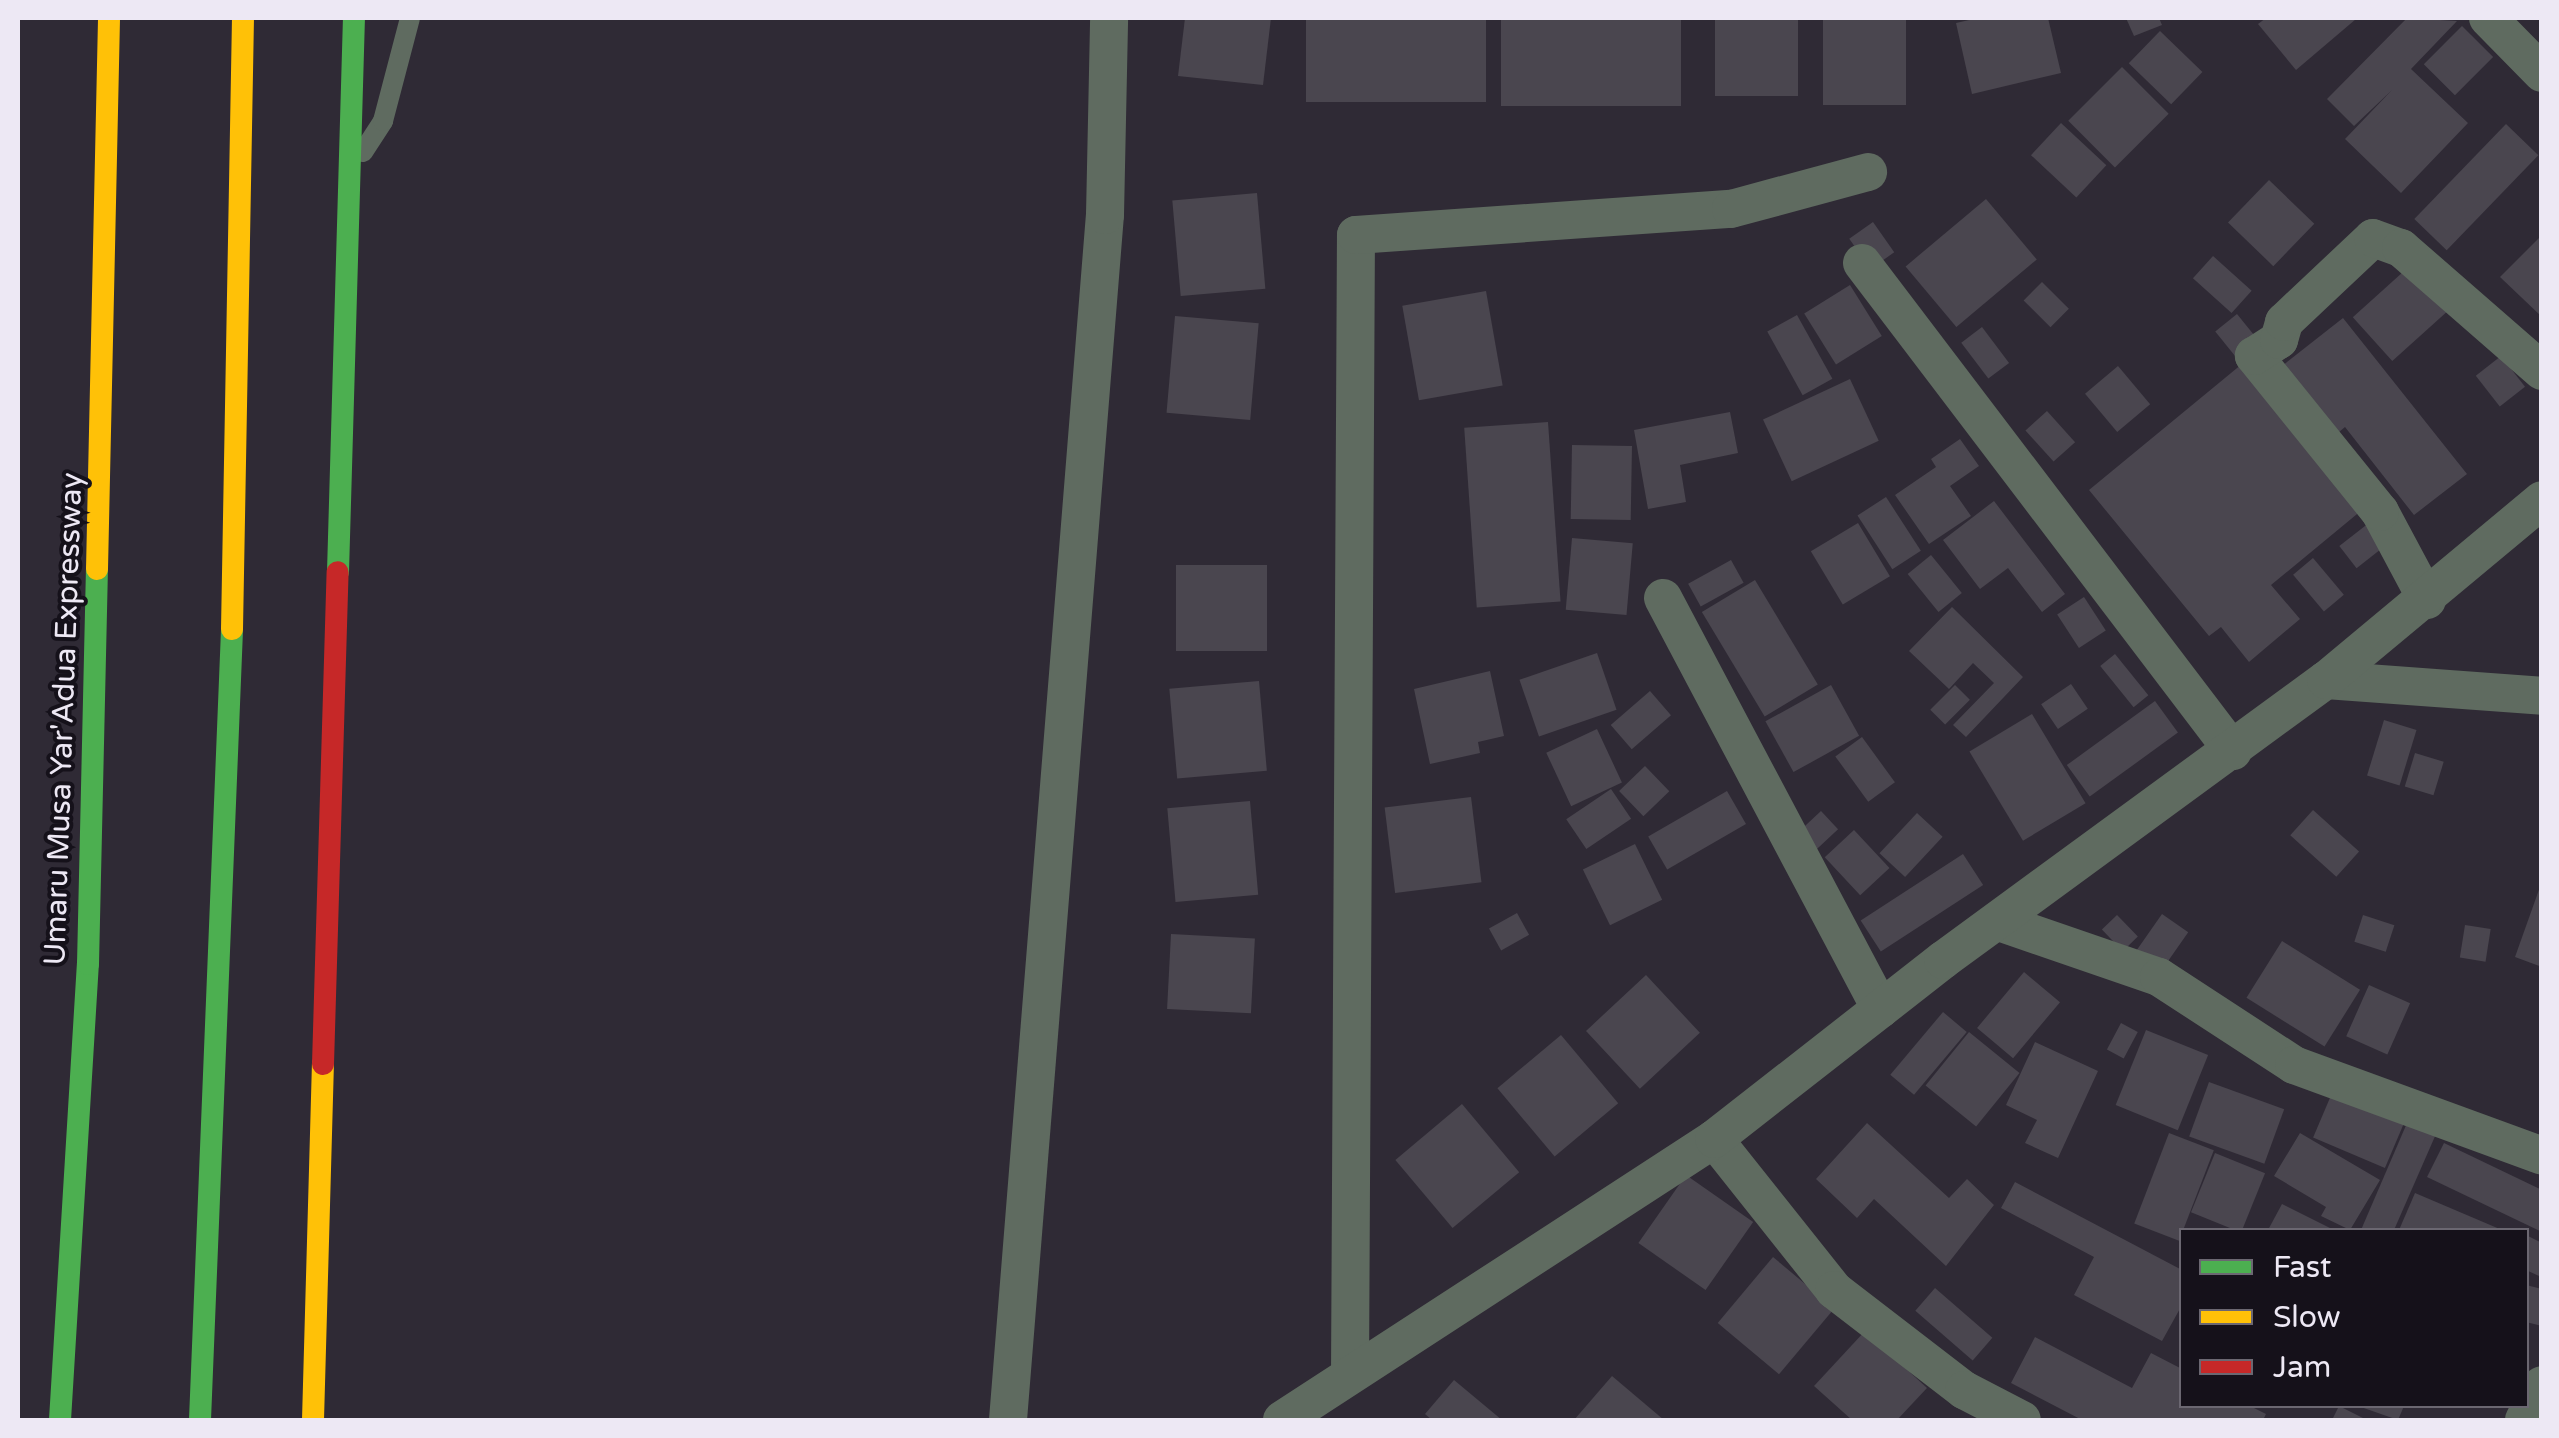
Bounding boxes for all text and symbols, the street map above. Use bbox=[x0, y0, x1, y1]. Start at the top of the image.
street label: Umaru Musa Yar'Adua Expressway bbox=[37, 472, 91, 966]
legend bbox=[2179, 1228, 2529, 1408]
text: Fast bbox=[2273, 1249, 2332, 1286]
text: Slow bbox=[2273, 1299, 2341, 1336]
text: Jam bbox=[2273, 1349, 2331, 1386]

